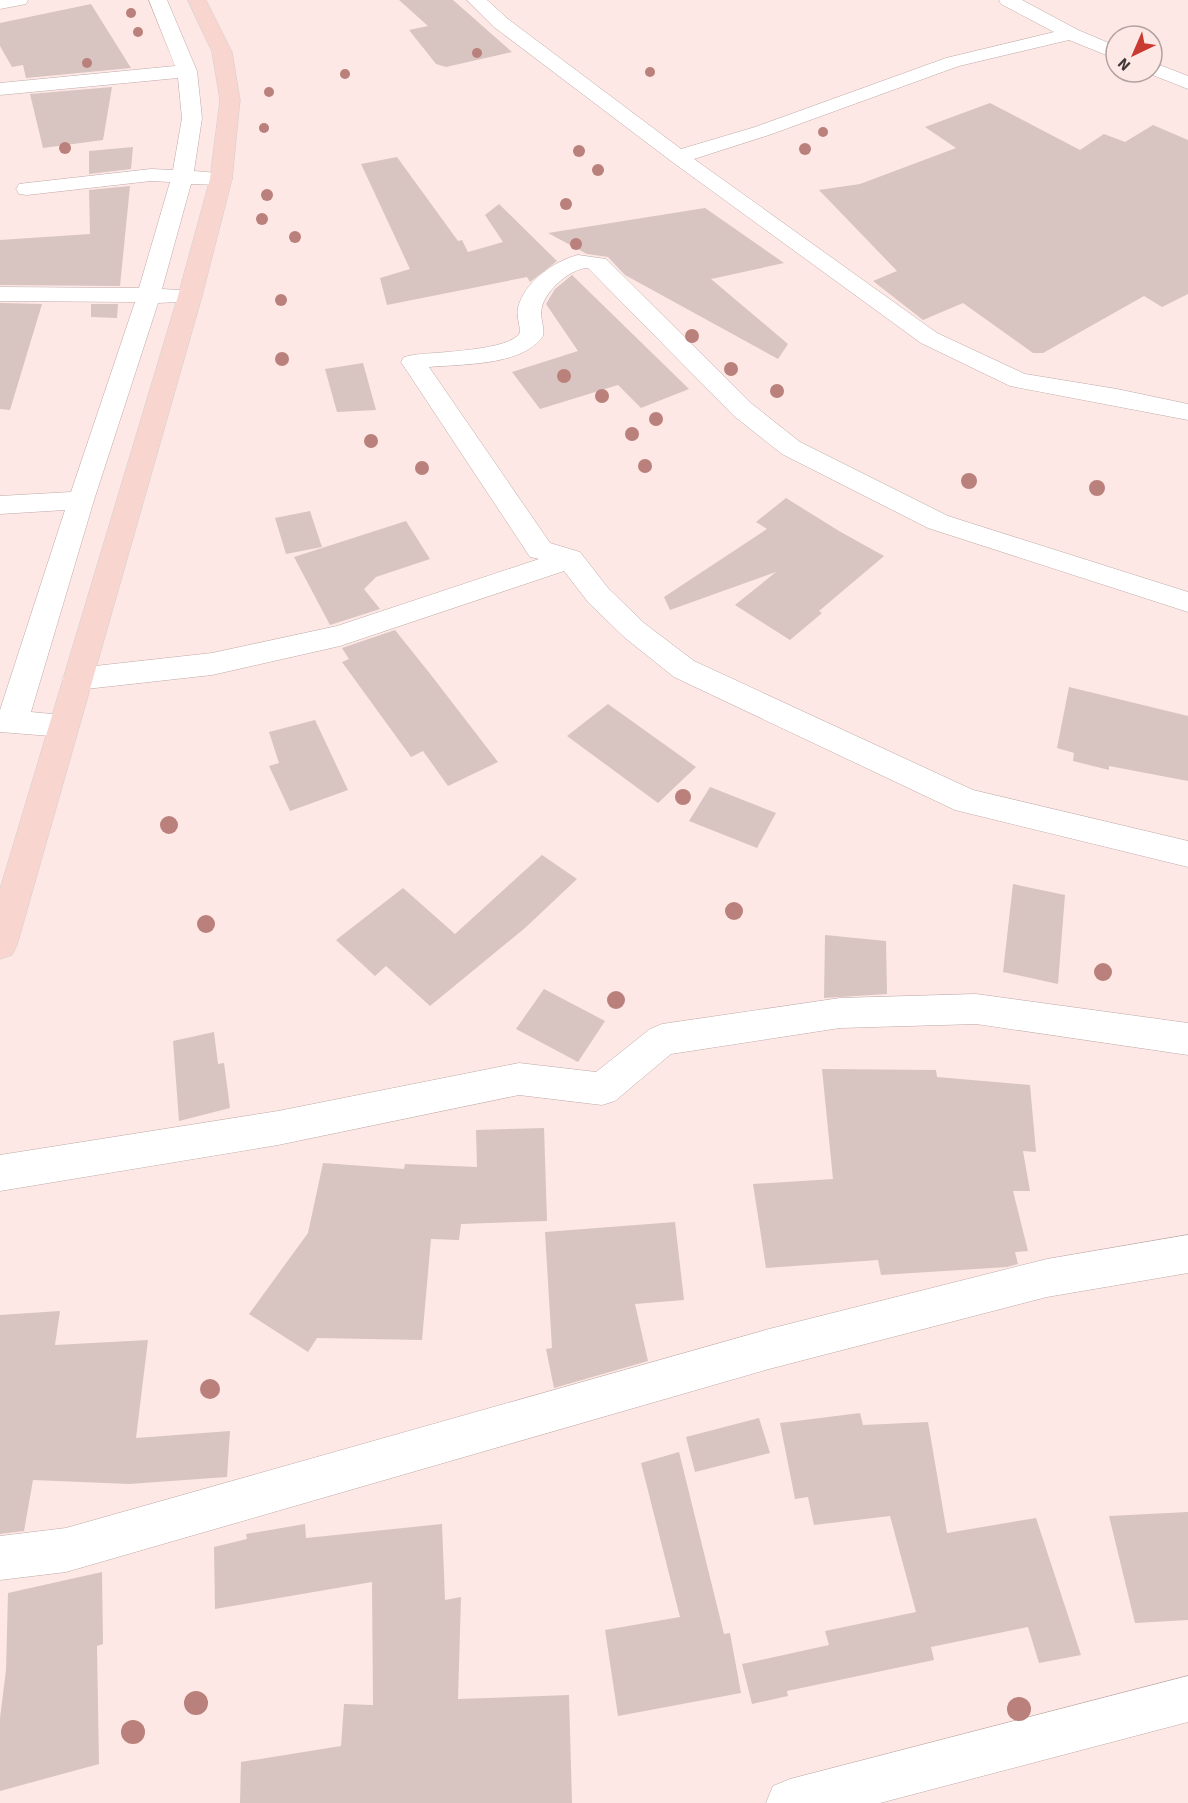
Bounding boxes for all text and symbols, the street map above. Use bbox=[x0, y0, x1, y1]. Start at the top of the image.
north arrow bbox=[1104, 24, 1164, 84]
text: N bbox=[1113, 52, 1136, 76]

